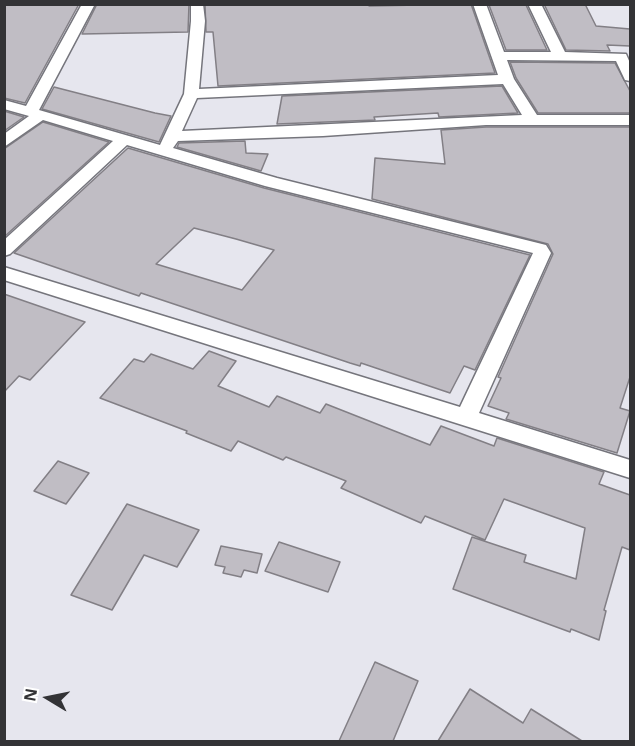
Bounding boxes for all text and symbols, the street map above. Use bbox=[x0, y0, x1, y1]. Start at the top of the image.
north arrow bbox=[18, 668, 78, 728]
text: N bbox=[18, 687, 42, 703]

